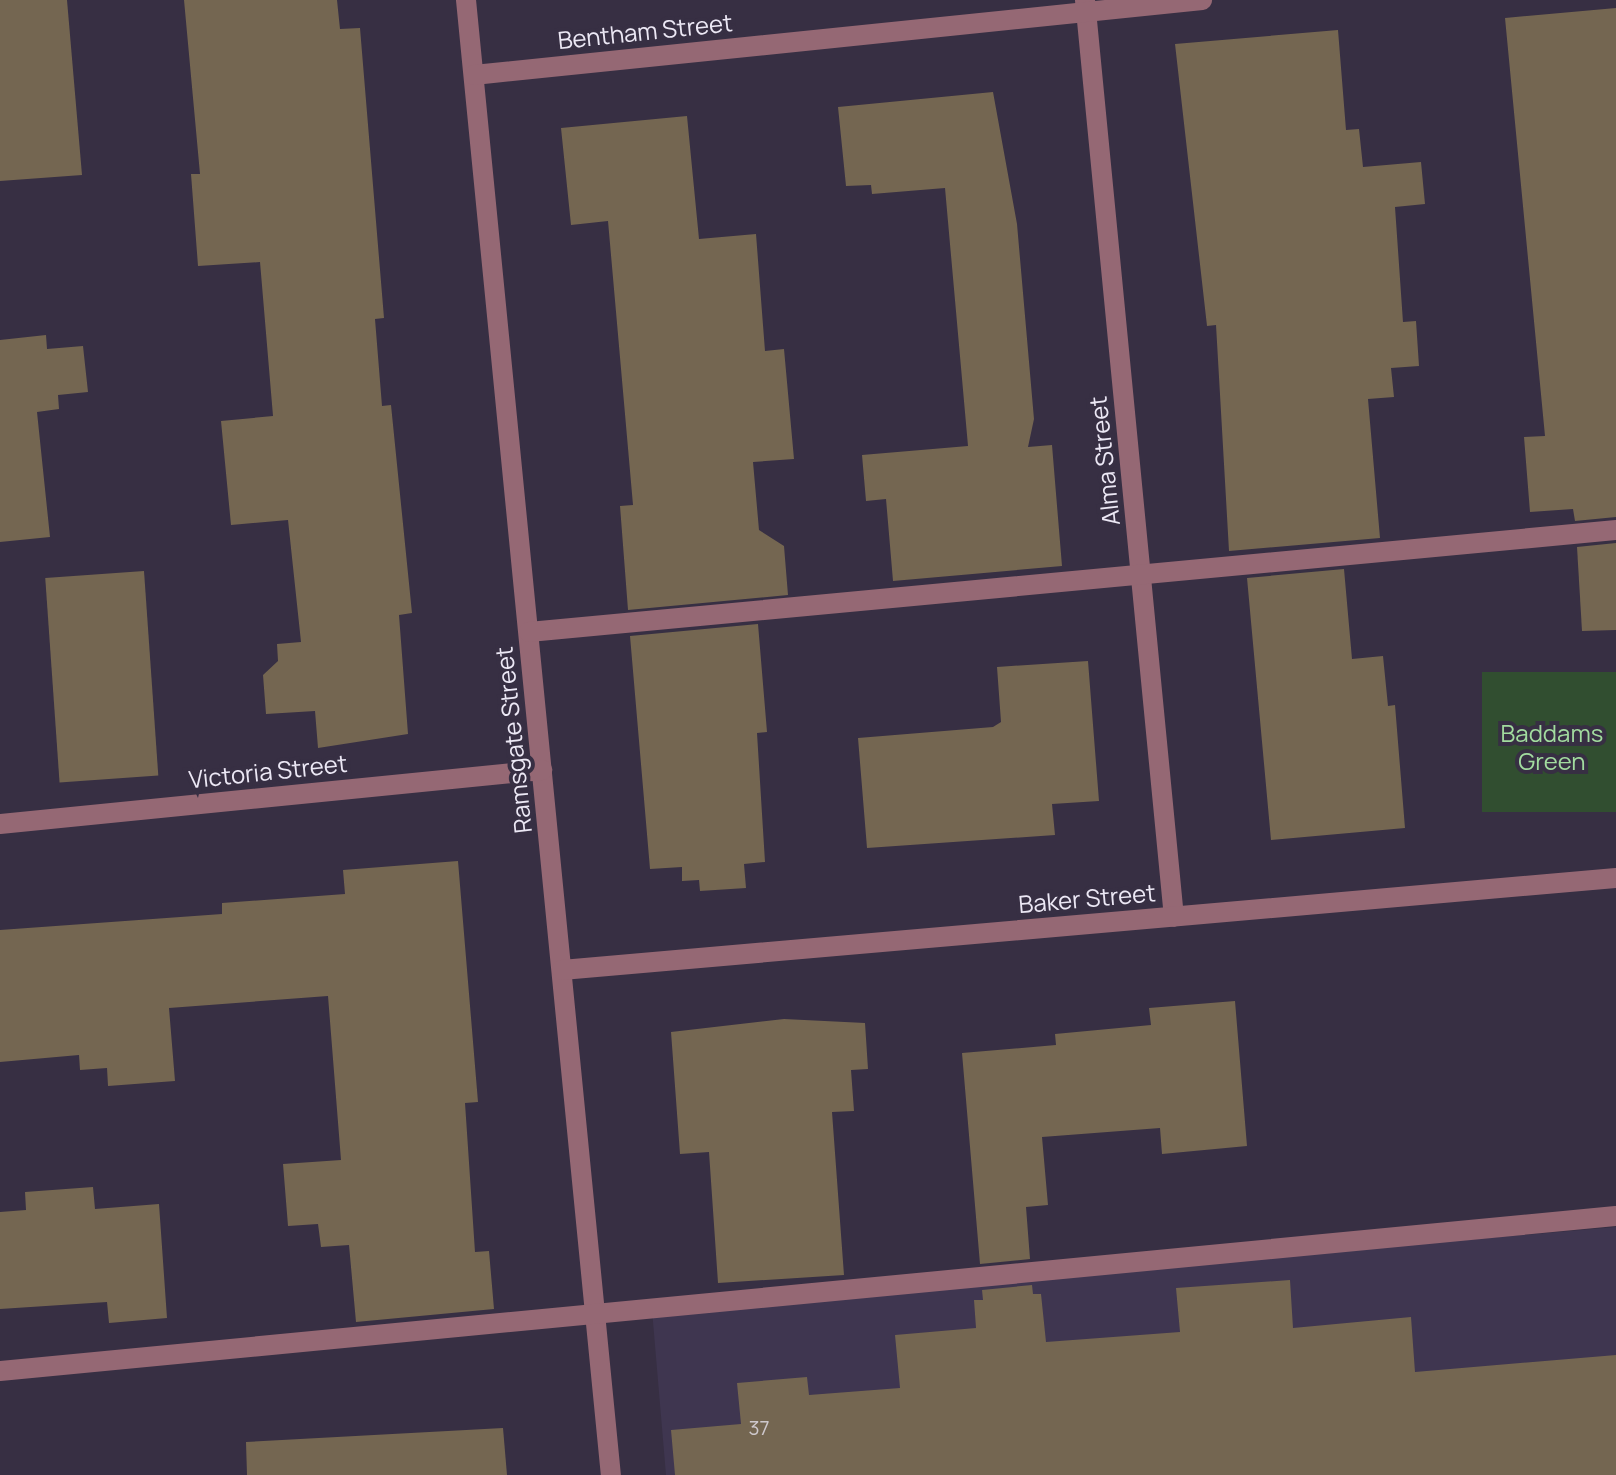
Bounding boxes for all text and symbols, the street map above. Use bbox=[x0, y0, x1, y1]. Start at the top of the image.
street label: Bentham Street bbox=[556, 8, 734, 54]
street label: Alma Street bbox=[1083, 395, 1125, 527]
street label: Ramsgate Street bbox=[489, 645, 537, 835]
park label: Baddams Green bbox=[1501, 719, 1603, 775]
street label: Victoria Street bbox=[187, 748, 349, 794]
street label: Baker Street bbox=[1017, 878, 1157, 918]
house number: 37 bbox=[748, 1415, 770, 1439]

